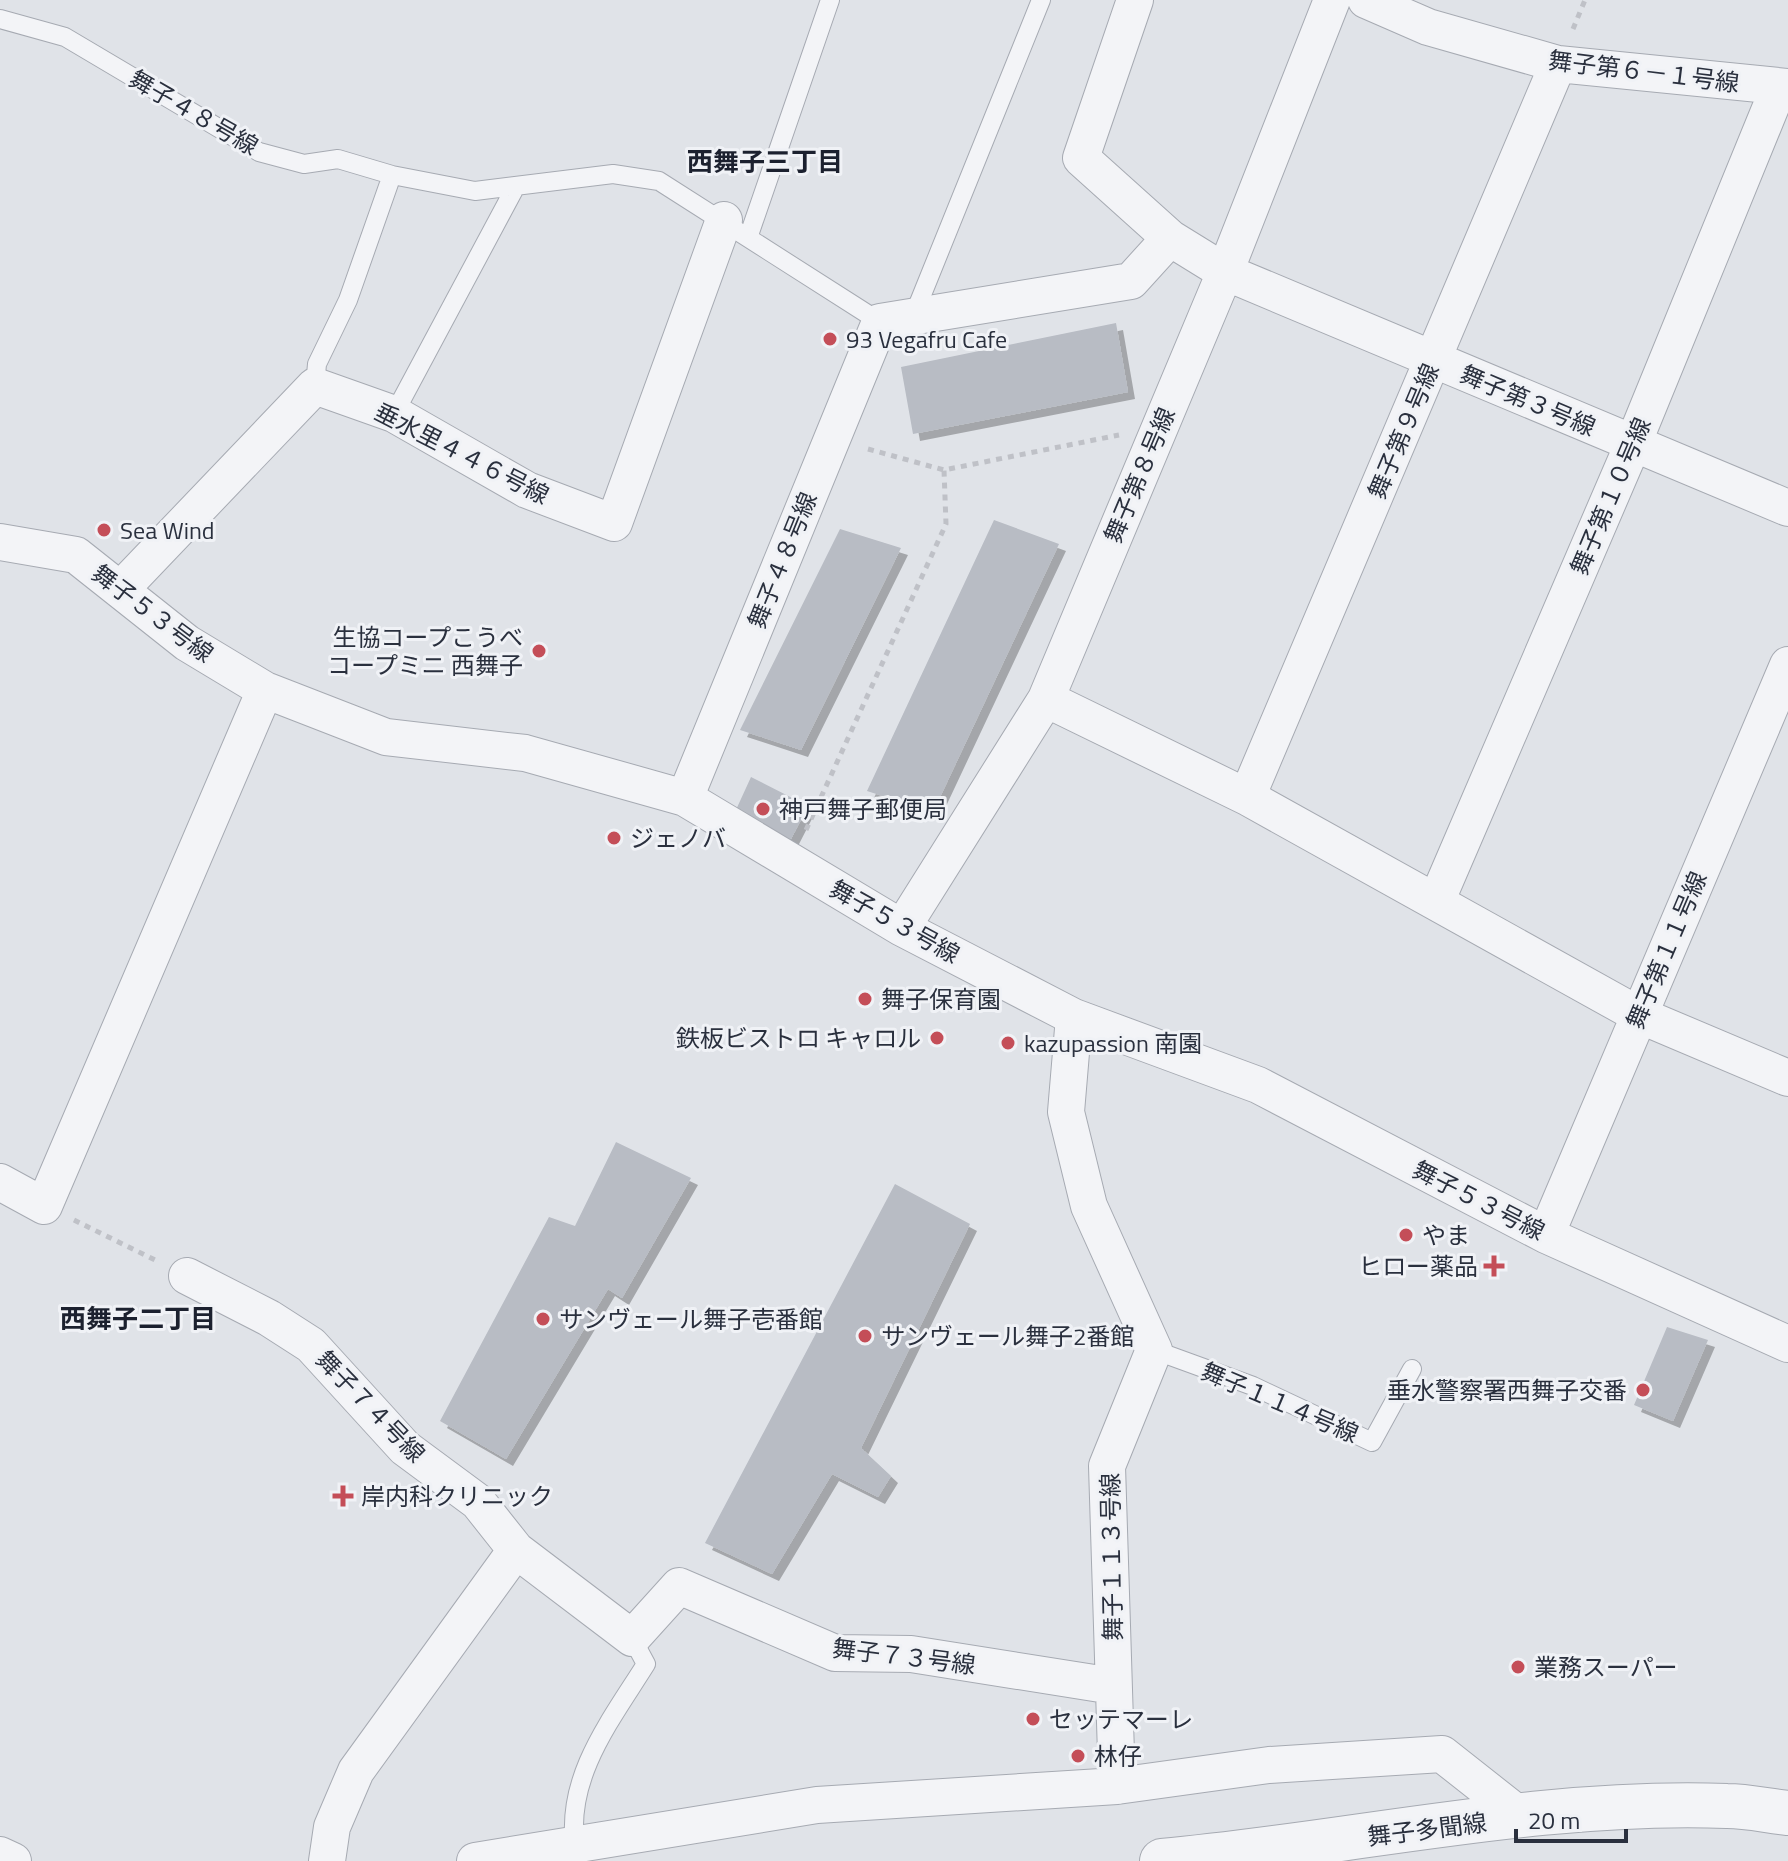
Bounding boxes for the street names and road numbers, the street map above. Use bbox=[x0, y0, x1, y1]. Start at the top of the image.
street label: 舞子第６－１号線 bbox=[1547, 41, 1741, 101]
street label: 舞子４８号線 bbox=[123, 60, 265, 164]
street label: 舞子第３号線 bbox=[1455, 355, 1601, 445]
street label: 舞子第９号線 bbox=[1358, 358, 1448, 504]
street label: 垂水里４４６号線 bbox=[368, 393, 556, 513]
street label: 舞子第８号線 bbox=[1094, 402, 1184, 548]
street label: 舞子第１０号線 bbox=[1561, 412, 1659, 580]
street label: 舞子４８号線 bbox=[738, 486, 826, 634]
street label: 舞子５３号線 bbox=[85, 555, 221, 671]
street label: 舞子第１１号線 bbox=[1617, 866, 1715, 1034]
street label: 舞子５３号線 bbox=[823, 870, 967, 972]
street label: 舞子５３号線 bbox=[1407, 1151, 1551, 1249]
street label: 舞子７４号線 bbox=[308, 1342, 434, 1470]
street label: 舞子１１４号線 bbox=[1196, 1353, 1364, 1451]
street label: 舞子１１３号線 bbox=[1092, 1473, 1130, 1641]
street label: 舞子７３号線 bbox=[830, 1629, 978, 1683]
street label: 舞子多聞線 bbox=[1365, 1804, 1489, 1854]

